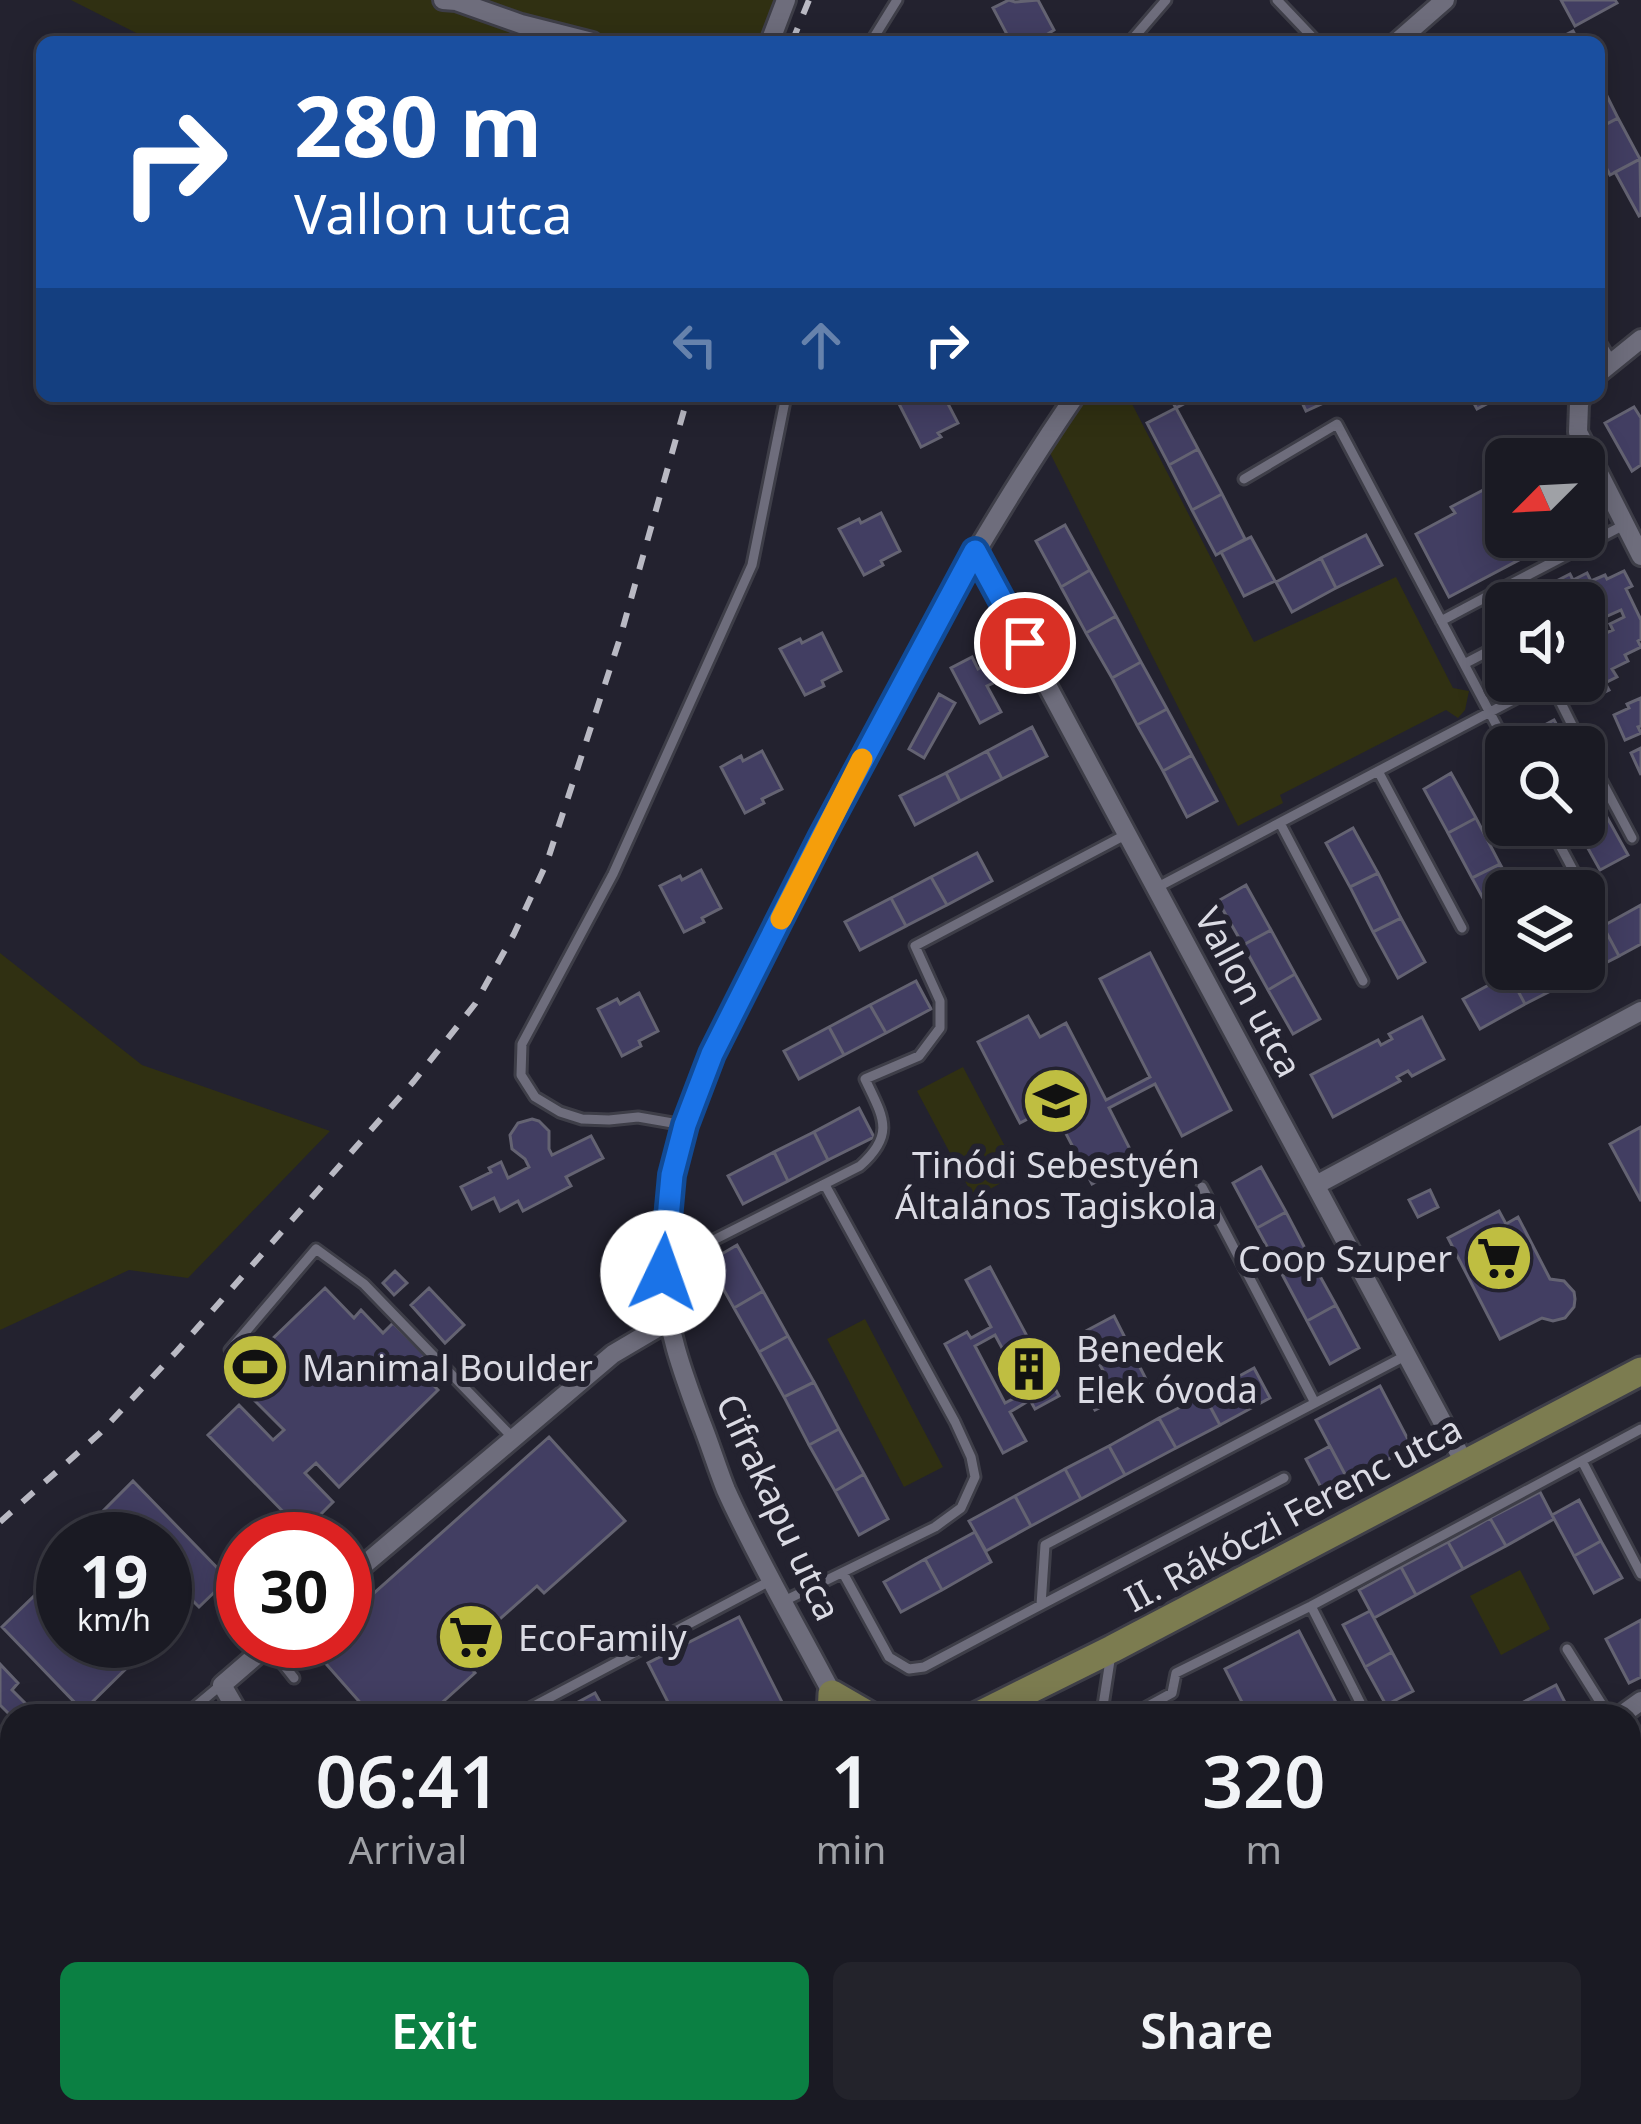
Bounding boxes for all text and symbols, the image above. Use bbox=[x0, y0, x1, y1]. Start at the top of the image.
text: 280 m bbox=[294, 67, 542, 182]
icon: right bbox=[96, 84, 252, 240]
text: Vallon utca bbox=[294, 176, 573, 250]
icon: left bbox=[662, 312, 728, 378]
icon: ahead bbox=[788, 312, 854, 378]
icon: right bbox=[914, 312, 980, 378]
north arrow bbox=[1485, 438, 1605, 558]
map controls bbox=[1485, 438, 1605, 990]
button: sound bbox=[1485, 582, 1605, 702]
pin bbox=[974, 592, 1076, 694]
icon: arrive bbox=[992, 610, 1058, 676]
button: search bbox=[1485, 726, 1605, 846]
button: layers bbox=[1485, 870, 1605, 990]
street label: Vallon utca bbox=[1184, 898, 1314, 1086]
school or university icon: Tinódi Sebestyén Általános Tagiskola bbox=[1021, 1066, 1091, 1136]
place label: Tinódi Sebestyén Általános Tagiskola bbox=[895, 1140, 1217, 1230]
position arrow bbox=[600, 1210, 726, 1336]
supermarket icon: Coop Szuper bbox=[1464, 1223, 1534, 1293]
place label: Coop Szuper bbox=[1238, 1234, 1452, 1283]
place label: Benedek Elek óvoda bbox=[1076, 1324, 1258, 1414]
sports icon: Manimal Boulder bbox=[220, 1332, 290, 1402]
building icon: Benedek Elek óvoda bbox=[994, 1334, 1064, 1404]
place label: Manimal Boulder bbox=[302, 1343, 593, 1392]
street label: Cifrakapu utca bbox=[705, 1386, 853, 1628]
street label: II. Rákóczi Ferenc utca bbox=[1116, 1403, 1470, 1623]
speed limit sign: 30 bbox=[216, 1512, 372, 1668]
text: 19 bbox=[80, 1534, 148, 1616]
text: km/h bbox=[77, 1599, 151, 1640]
supermarket icon: EcoFamily bbox=[436, 1602, 506, 1672]
place label: EcoFamily bbox=[518, 1613, 687, 1662]
text: 06:41 bbox=[316, 1731, 500, 1829]
text: 1 bbox=[830, 1731, 872, 1829]
text: 320 bbox=[1202, 1731, 1325, 1829]
text: Arrival bbox=[348, 1822, 467, 1875]
text: min bbox=[816, 1822, 886, 1875]
text: m bbox=[1245, 1822, 1282, 1875]
button: Exit bbox=[60, 1962, 809, 2100]
button: Share bbox=[833, 1962, 1581, 2100]

